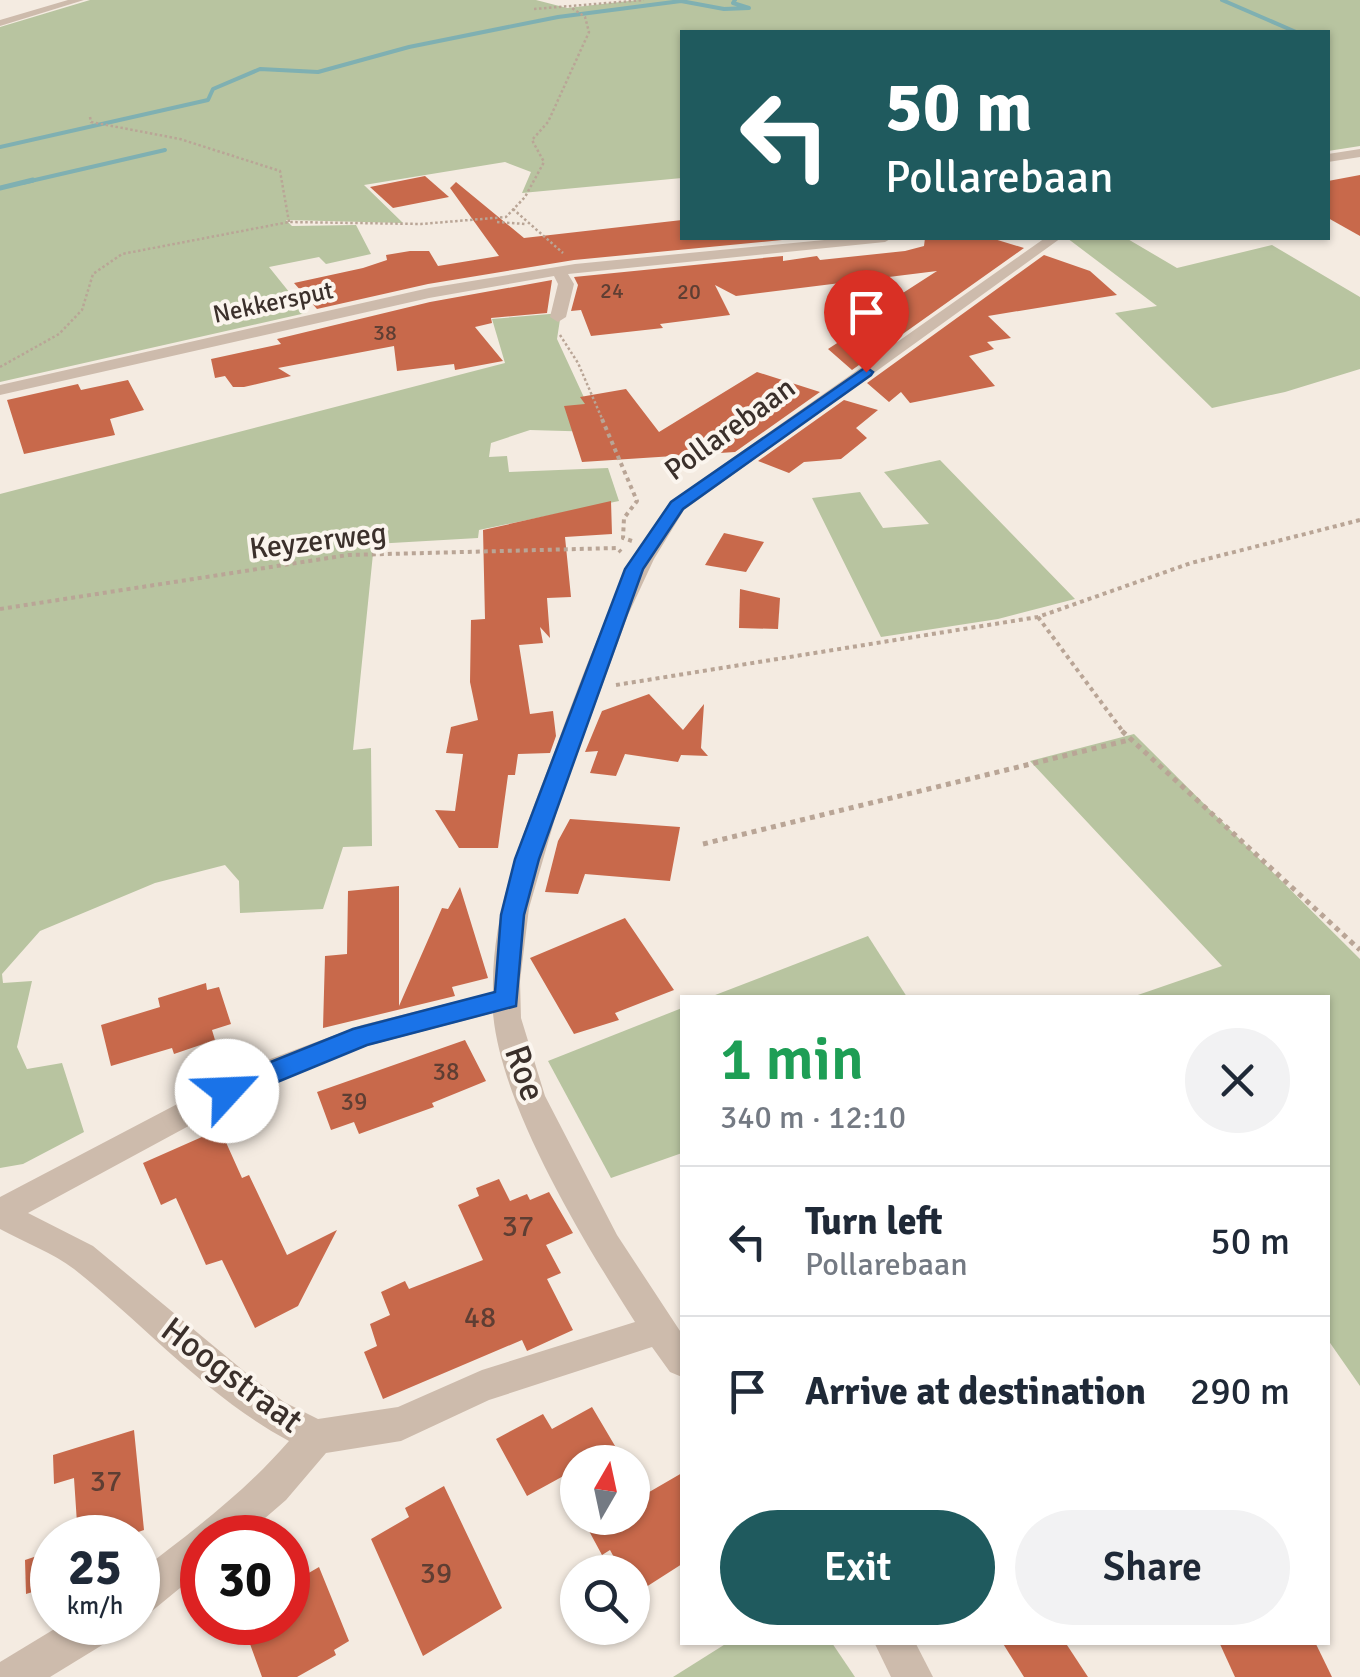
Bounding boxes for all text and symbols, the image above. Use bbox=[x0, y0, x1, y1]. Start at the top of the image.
text: 50 m bbox=[885, 64, 1033, 150]
icon: left bbox=[720, 70, 850, 200]
text: Pollarebaan bbox=[885, 150, 1114, 205]
pin bbox=[824, 270, 909, 373]
street label: Nekkersput bbox=[210, 274, 336, 330]
house number: 24 bbox=[600, 277, 624, 304]
house number: 20 bbox=[677, 278, 701, 305]
icon: arrive bbox=[839, 285, 894, 340]
house number: 38 bbox=[373, 319, 397, 346]
street label: Pollarebaan bbox=[657, 369, 803, 489]
street label: Keyzerweg bbox=[247, 514, 389, 568]
text: 1 min bbox=[720, 1023, 864, 1097]
button: close bbox=[1185, 1028, 1290, 1133]
position arrow bbox=[175, 1039, 279, 1143]
street label: Roe bbox=[495, 1039, 555, 1107]
house number: 38 bbox=[432, 1056, 460, 1087]
house number: 39 bbox=[340, 1086, 368, 1117]
text: 340 m · 12:10 bbox=[720, 1098, 906, 1137]
text: Turn left bbox=[805, 1198, 943, 1245]
house number: 37 bbox=[502, 1208, 534, 1245]
icon: left bbox=[720, 1214, 775, 1269]
text: 50 m bbox=[1210, 1218, 1290, 1265]
text: Pollarebaan bbox=[805, 1245, 968, 1284]
house number: 48 bbox=[464, 1299, 496, 1336]
street label: Hoogstraat bbox=[153, 1308, 311, 1442]
icon: arrive bbox=[720, 1364, 775, 1419]
text: Arrive at destination bbox=[805, 1368, 1146, 1415]
text: 290 m bbox=[1190, 1368, 1290, 1415]
north arrow bbox=[560, 1445, 650, 1535]
map controls bbox=[560, 1445, 650, 1645]
house number: 37 bbox=[90, 1463, 122, 1500]
button: Exit bbox=[720, 1510, 995, 1625]
button: Share bbox=[1015, 1510, 1290, 1625]
speed limit sign: 30 bbox=[180, 1515, 310, 1645]
text: 25 bbox=[68, 1537, 122, 1599]
house number: 39 bbox=[420, 1555, 452, 1592]
button: search bbox=[560, 1555, 650, 1645]
text: km/h bbox=[67, 1590, 123, 1621]

